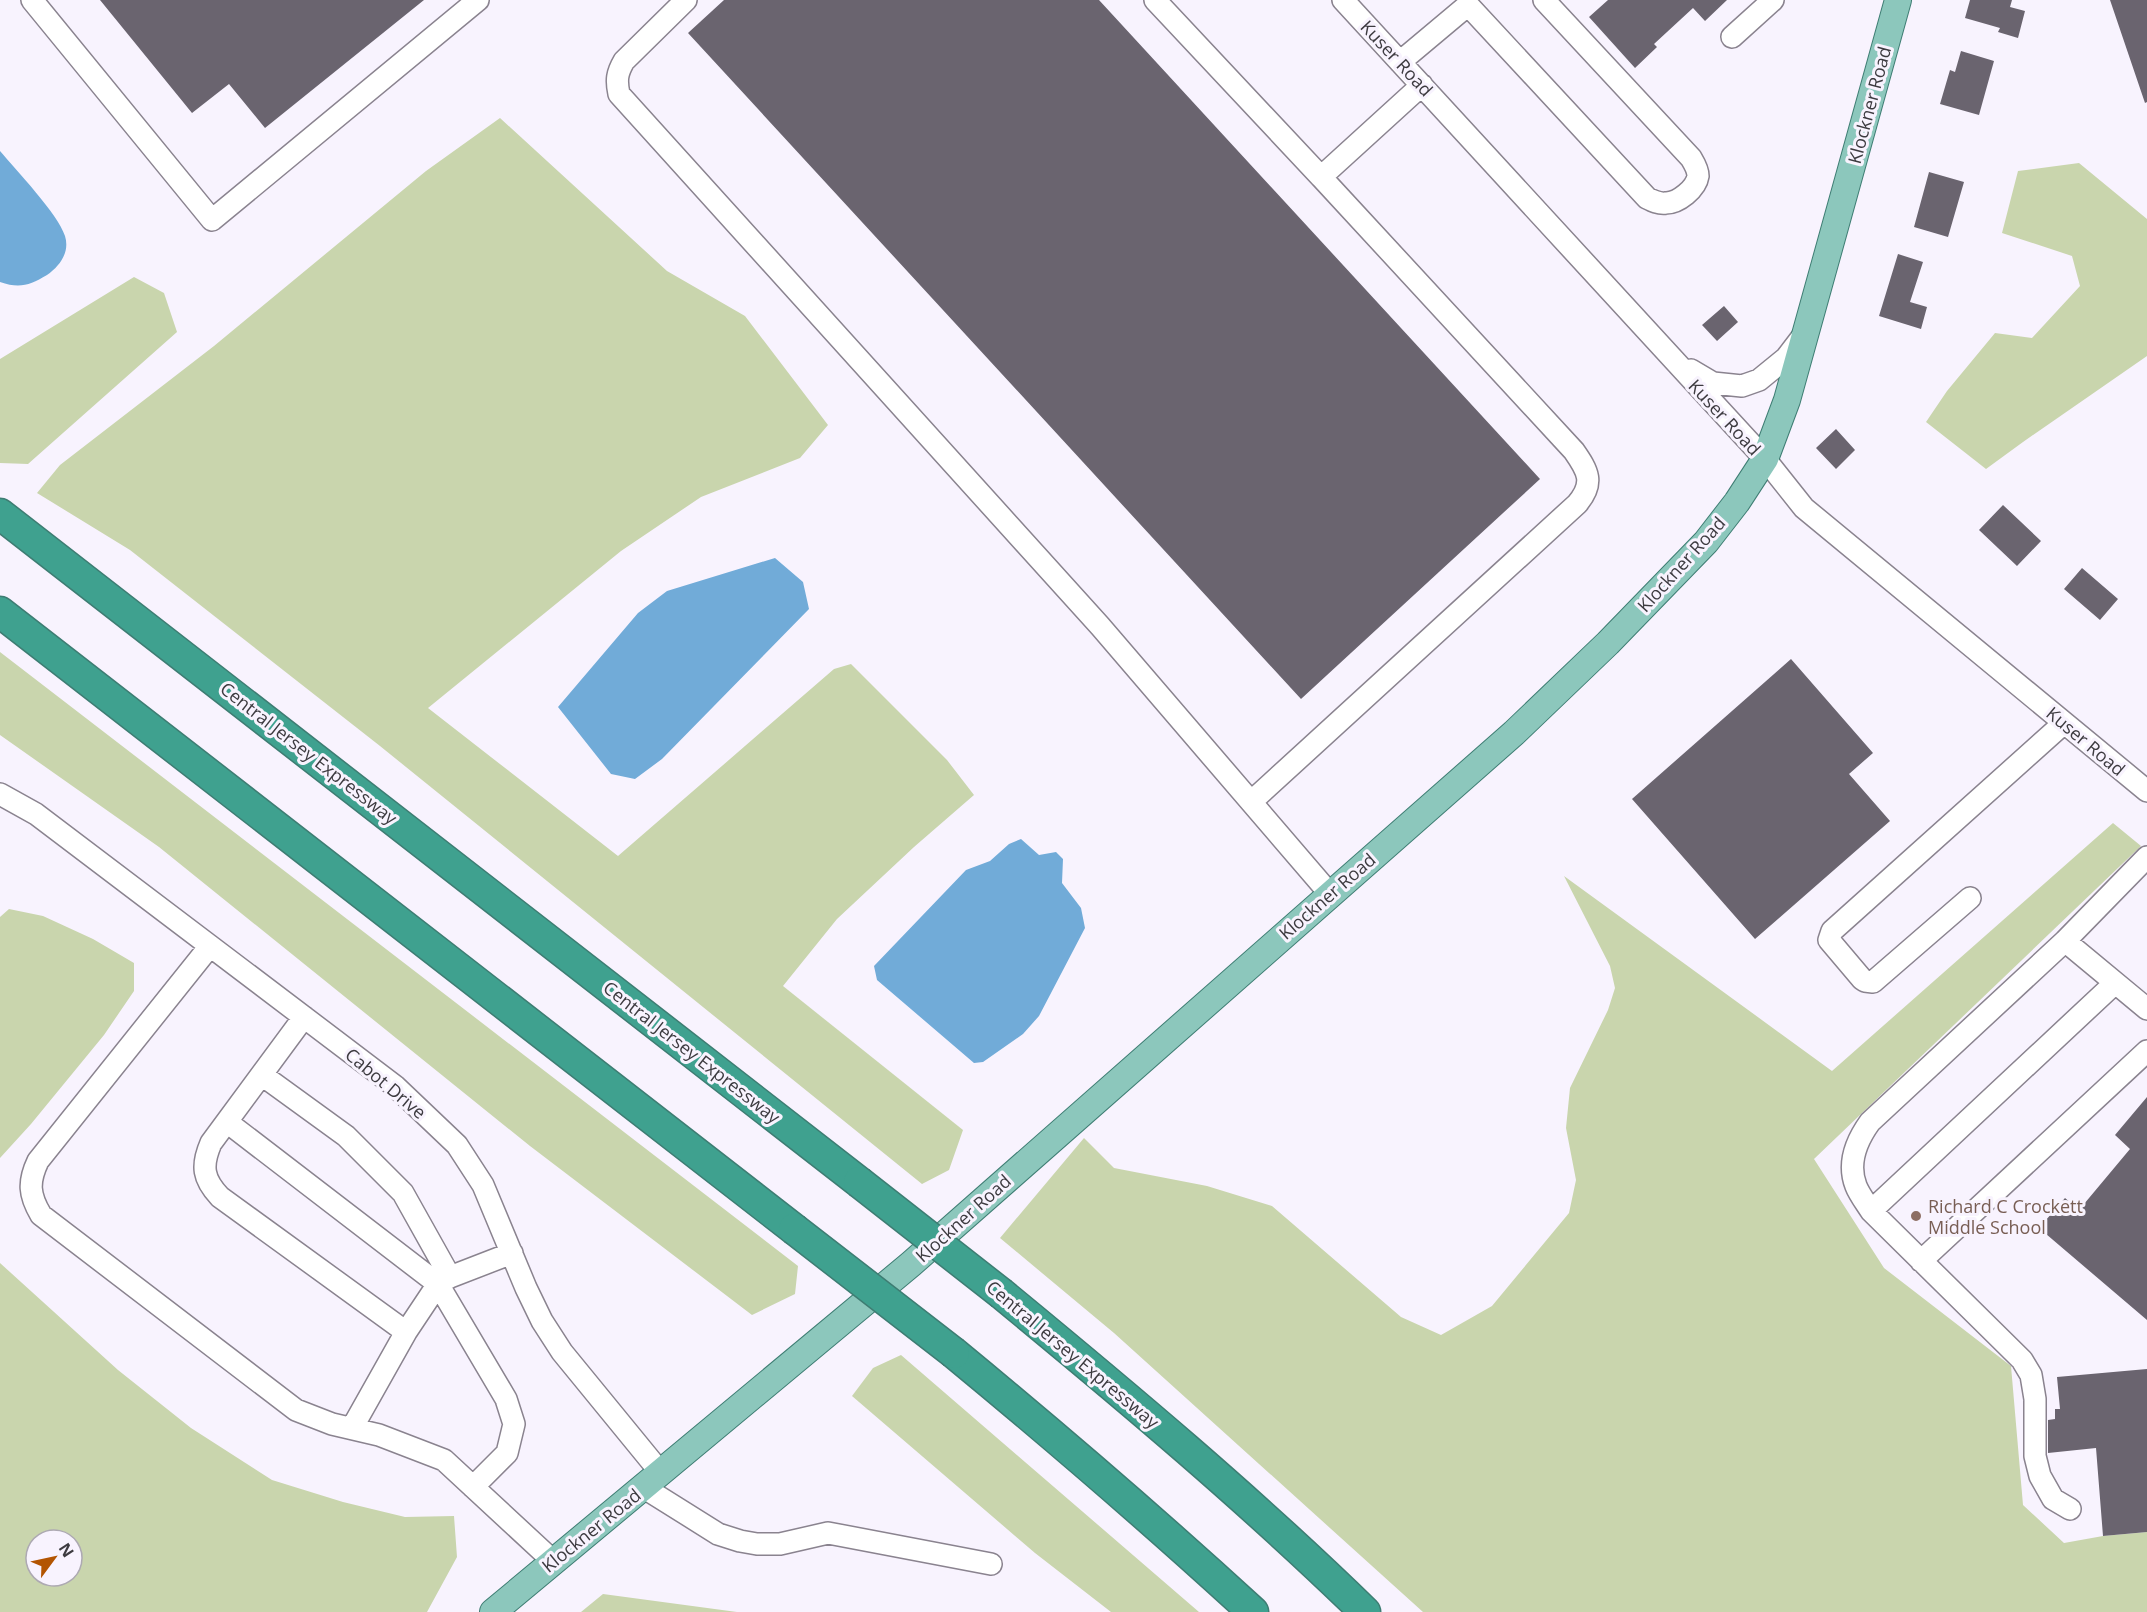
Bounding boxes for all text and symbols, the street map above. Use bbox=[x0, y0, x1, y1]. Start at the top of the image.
street label: Kuser Road bbox=[1356, 15, 1438, 101]
street label: Klockner Road bbox=[1842, 44, 1896, 166]
street label: Kuser Road bbox=[1684, 374, 1766, 460]
street label: Klockner Road bbox=[1632, 511, 1730, 617]
street label: Central Jersey Expressway bbox=[216, 676, 403, 830]
street label: Kuser Road bbox=[2042, 701, 2130, 781]
street label: Klockner Road bbox=[1274, 847, 1380, 945]
street label: Central Jersey Expressway bbox=[599, 975, 786, 1129]
street label: Cabot Drive bbox=[341, 1042, 431, 1124]
street label: Klockner Road bbox=[910, 1169, 1016, 1267]
place label: Richard C Crockett Middle School bbox=[1928, 1194, 2083, 1239]
marker: Richard C Crockett Middle School bbox=[1909, 1209, 1923, 1223]
street label: Central Jersey Expressway bbox=[982, 1275, 1165, 1434]
street label: Klockner Road bbox=[537, 1483, 645, 1577]
north arrow bbox=[24, 1528, 84, 1588]
text: N bbox=[54, 1538, 79, 1561]

